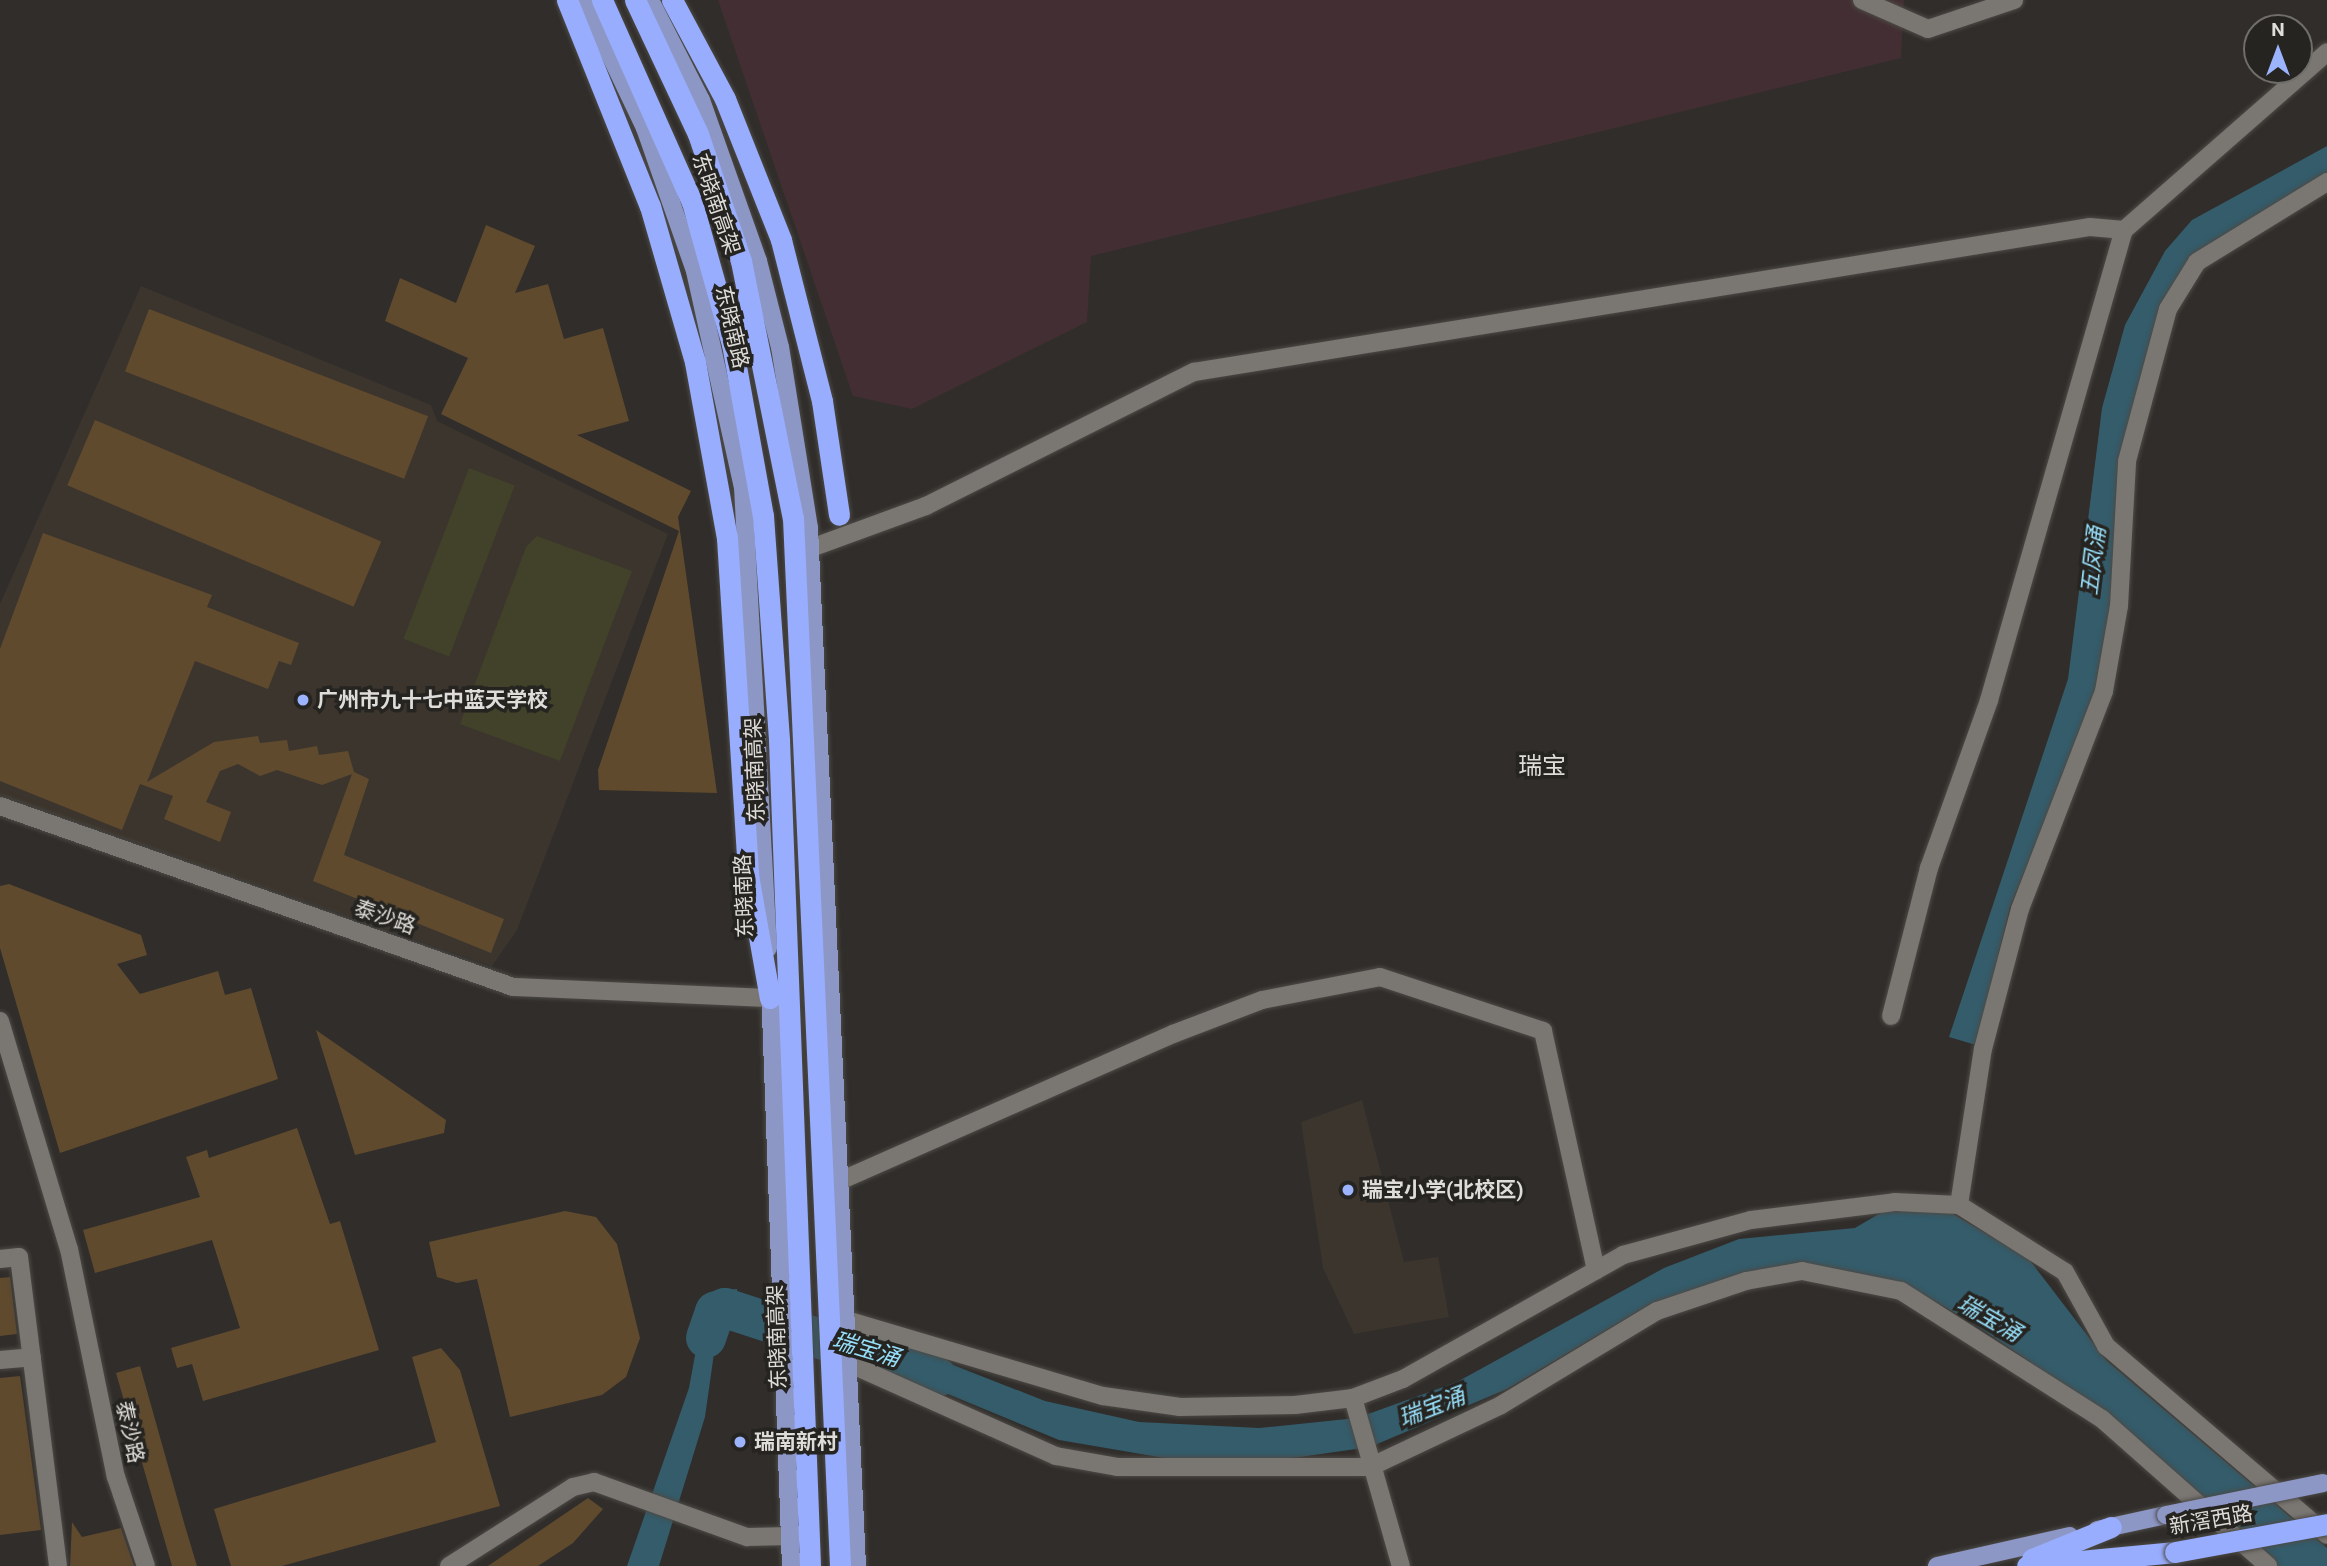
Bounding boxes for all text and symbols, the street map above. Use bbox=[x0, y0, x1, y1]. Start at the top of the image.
north arrow bbox=[2243, 14, 2313, 84]
text: N bbox=[2271, 18, 2285, 41]
street label: 东晓南高架 bbox=[687, 150, 745, 258]
street label: 东晓南路 bbox=[710, 283, 754, 371]
water label: 五凤涌 bbox=[2076, 525, 2112, 597]
place label: 广州市九十七中蓝天学校 bbox=[317, 687, 548, 713]
marker: 广州市九十七中蓝天学校 bbox=[295, 692, 311, 708]
street label: 东晓南高架 bbox=[741, 717, 769, 823]
district label: 瑞宝 bbox=[1518, 753, 1566, 781]
street label: 东晓南路 bbox=[730, 854, 758, 938]
street label: 泰沙路 bbox=[351, 895, 419, 939]
place label: 瑞宝小学(北校区) bbox=[1362, 1177, 1524, 1203]
marker: 瑞宝小学(北校区) bbox=[1340, 1182, 1356, 1198]
street label: 东晓南高架 bbox=[763, 1284, 791, 1390]
water label: 瑞宝涌 bbox=[1952, 1290, 2026, 1348]
water label: 瑞宝涌 bbox=[829, 1327, 903, 1373]
water label: 瑞宝涌 bbox=[1395, 1383, 1469, 1433]
street label: 泰沙路 bbox=[111, 1399, 149, 1465]
place label: 瑞南新村 bbox=[754, 1429, 838, 1455]
marker: 瑞南新村 bbox=[732, 1434, 748, 1450]
street label: 新滘西路 bbox=[2167, 1500, 2255, 1540]

